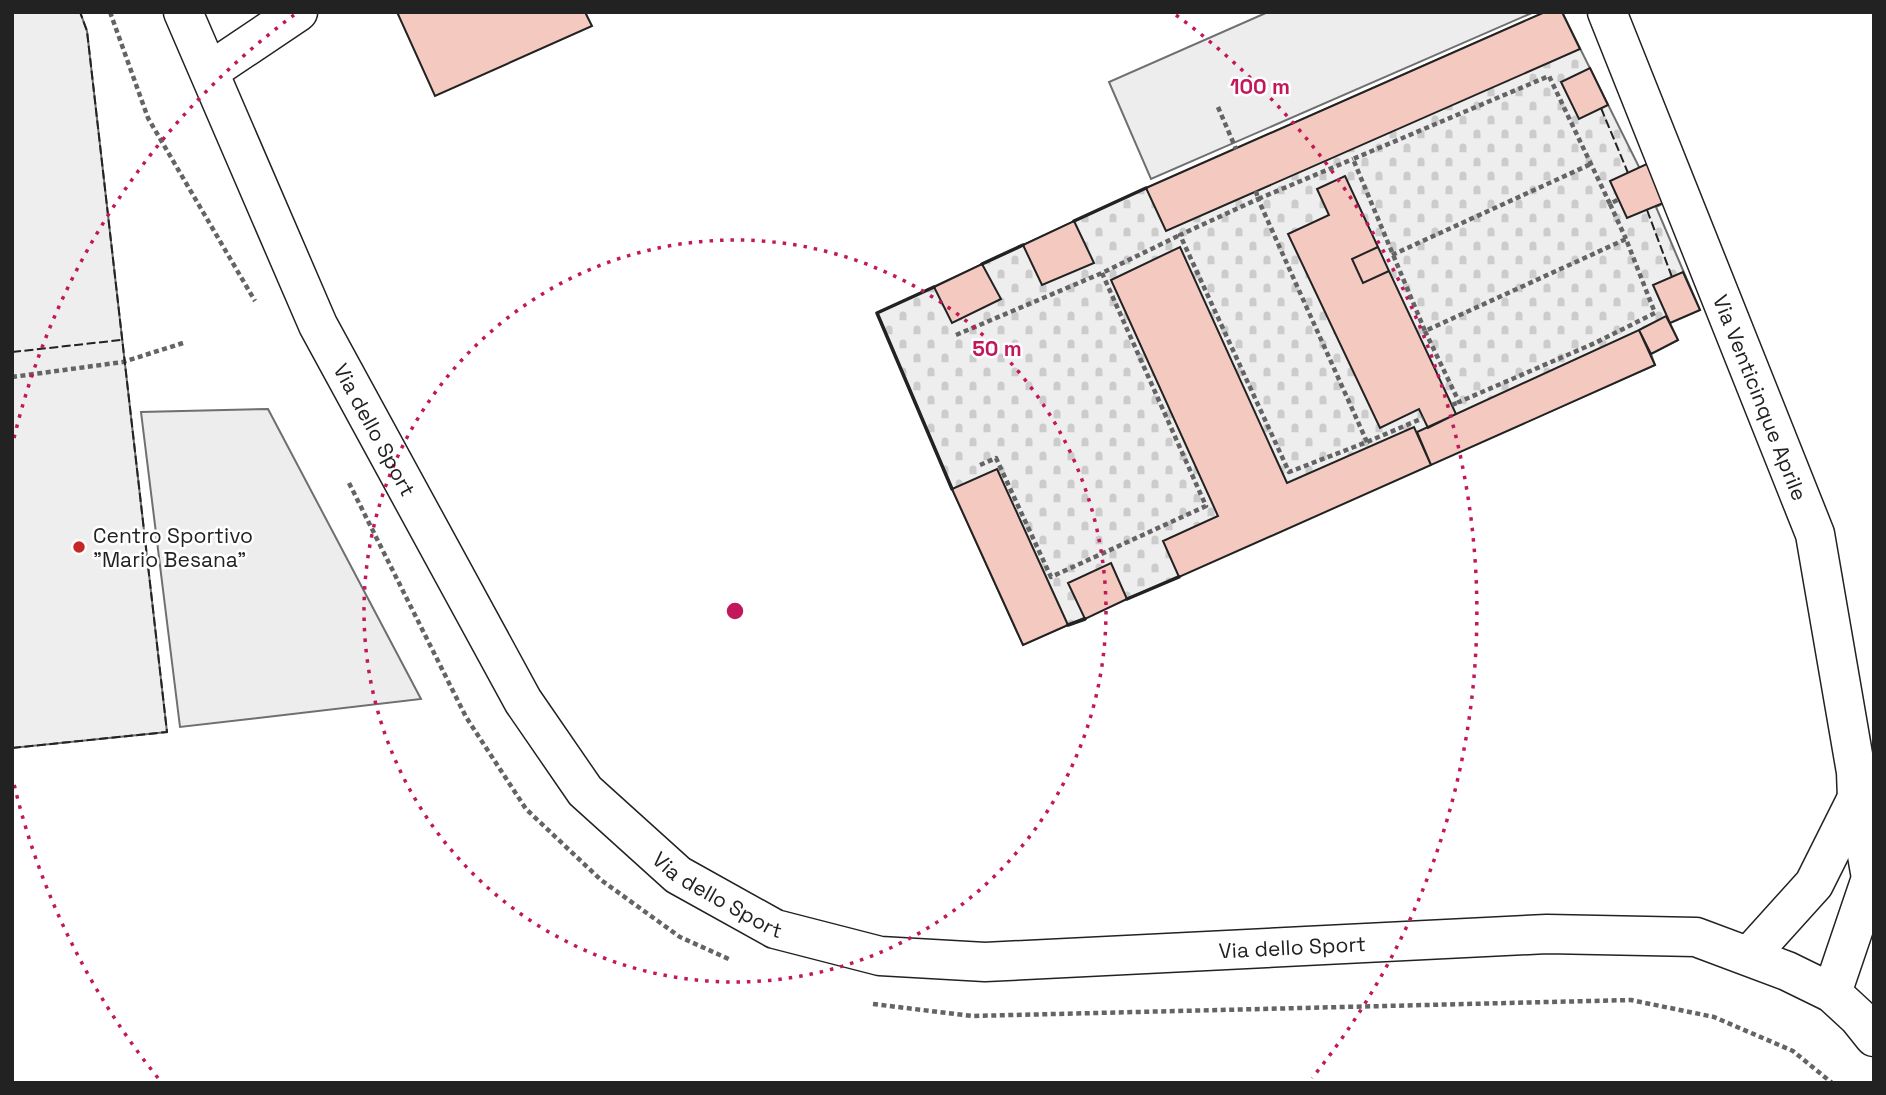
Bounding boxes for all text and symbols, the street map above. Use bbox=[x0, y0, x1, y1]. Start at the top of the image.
text: 100 m bbox=[1230, 73, 1290, 100]
street label: Via Venticinque Aprile bbox=[1707, 291, 1814, 504]
text: 50 m bbox=[972, 335, 1022, 362]
street label: Via dello Sport bbox=[328, 358, 422, 501]
place label: Centro Sportivo "Mario Besana" bbox=[93, 522, 253, 573]
marker: Centro Sportivo "Mario Besana" bbox=[71, 539, 87, 555]
centre of rings bbox=[723, 599, 747, 623]
street label: Via dello Sport bbox=[647, 845, 785, 944]
street label: Via dello Sport bbox=[1218, 930, 1367, 964]

